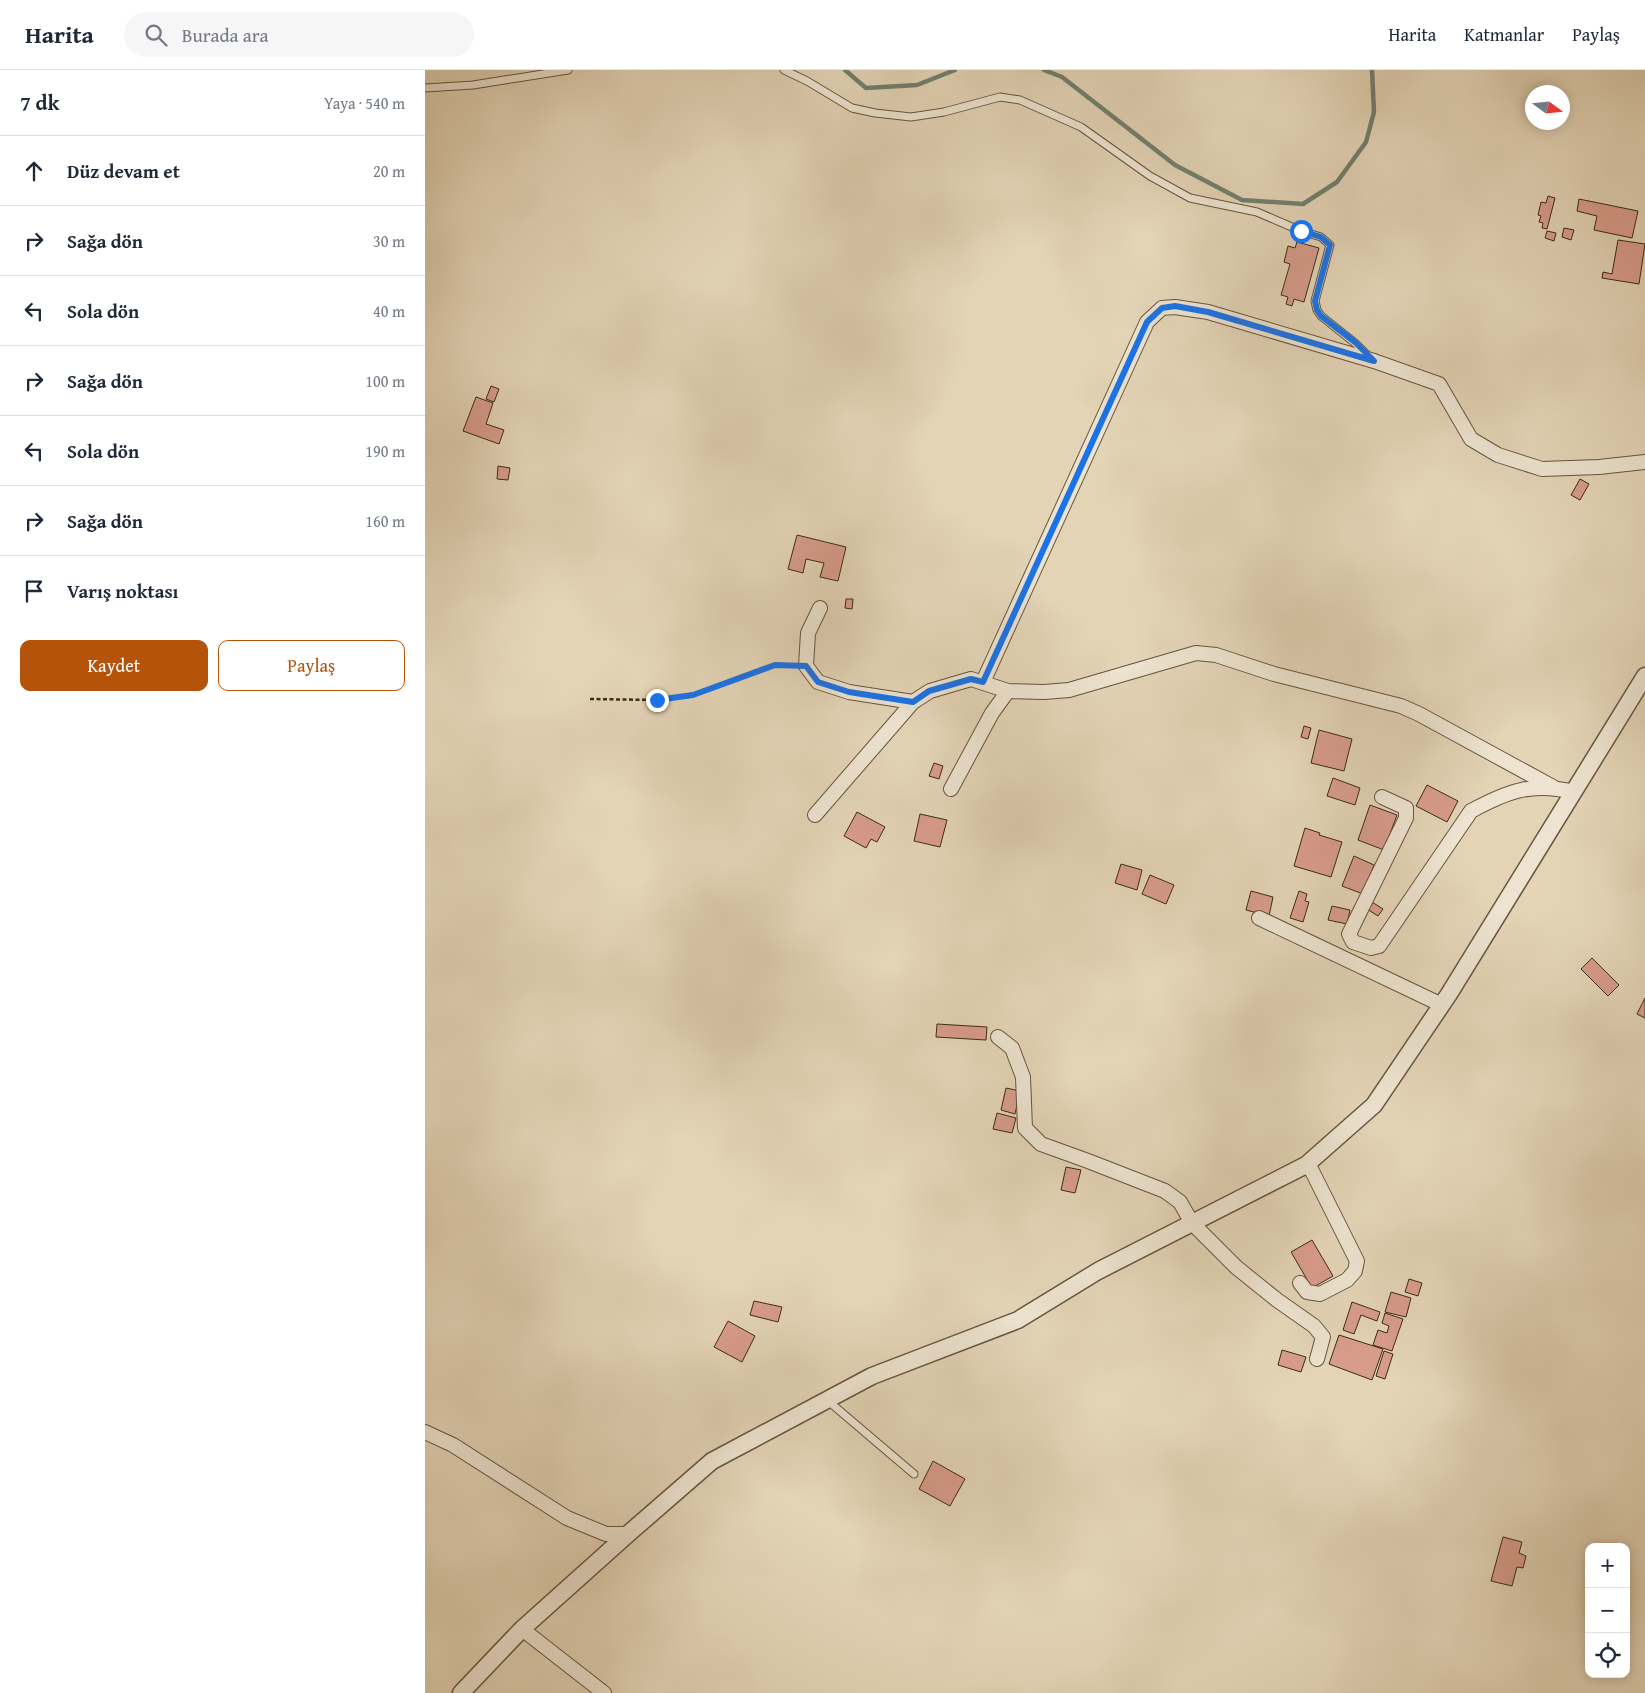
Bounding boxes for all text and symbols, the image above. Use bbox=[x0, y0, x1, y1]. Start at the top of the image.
search box bbox=[124, 12, 474, 57]
text: Harita bbox=[25, 17, 94, 52]
icon: search bbox=[142, 21, 170, 49]
text: Burada ara bbox=[182, 21, 268, 49]
text: Harita bbox=[1389, 21, 1436, 48]
text: Katmanlar bbox=[1464, 21, 1544, 48]
text: Paylaş bbox=[1572, 21, 1620, 48]
north arrow bbox=[1525, 85, 1570, 130]
text: 7 dk bbox=[20, 87, 60, 118]
text: Yaya · 540 m bbox=[324, 91, 405, 115]
icon: ahead bbox=[20, 157, 48, 185]
text: Düz devam et bbox=[67, 157, 180, 185]
text: 20 m bbox=[373, 159, 405, 183]
route start bbox=[1290, 220, 1313, 243]
icon: right bbox=[20, 227, 48, 255]
text: Sağa dön bbox=[67, 227, 143, 255]
text: 30 m bbox=[373, 229, 405, 253]
icon: left bbox=[20, 297, 48, 325]
text: Sola dön bbox=[67, 297, 139, 325]
text: 40 m bbox=[373, 299, 405, 323]
icon: right bbox=[20, 367, 48, 395]
text: Sağa dön bbox=[67, 367, 143, 395]
text: 100 m bbox=[365, 369, 405, 393]
icon: left bbox=[20, 437, 48, 465]
text: Sola dön bbox=[67, 437, 139, 465]
text: 190 m bbox=[365, 439, 405, 463]
icon: right bbox=[20, 507, 48, 535]
text: Sağa dön bbox=[67, 507, 143, 535]
text: 160 m bbox=[365, 509, 405, 533]
icon: arrive bbox=[20, 577, 48, 605]
text: Varış noktası bbox=[67, 577, 178, 605]
button: Kaydet bbox=[20, 640, 208, 691]
button: Paylaş bbox=[218, 640, 405, 691]
route end bbox=[646, 689, 669, 712]
map controls bbox=[1585, 1543, 1630, 1678]
button: + bbox=[1585, 1543, 1630, 1588]
button: − bbox=[1585, 1588, 1630, 1633]
button: locate bbox=[1585, 1633, 1630, 1678]

